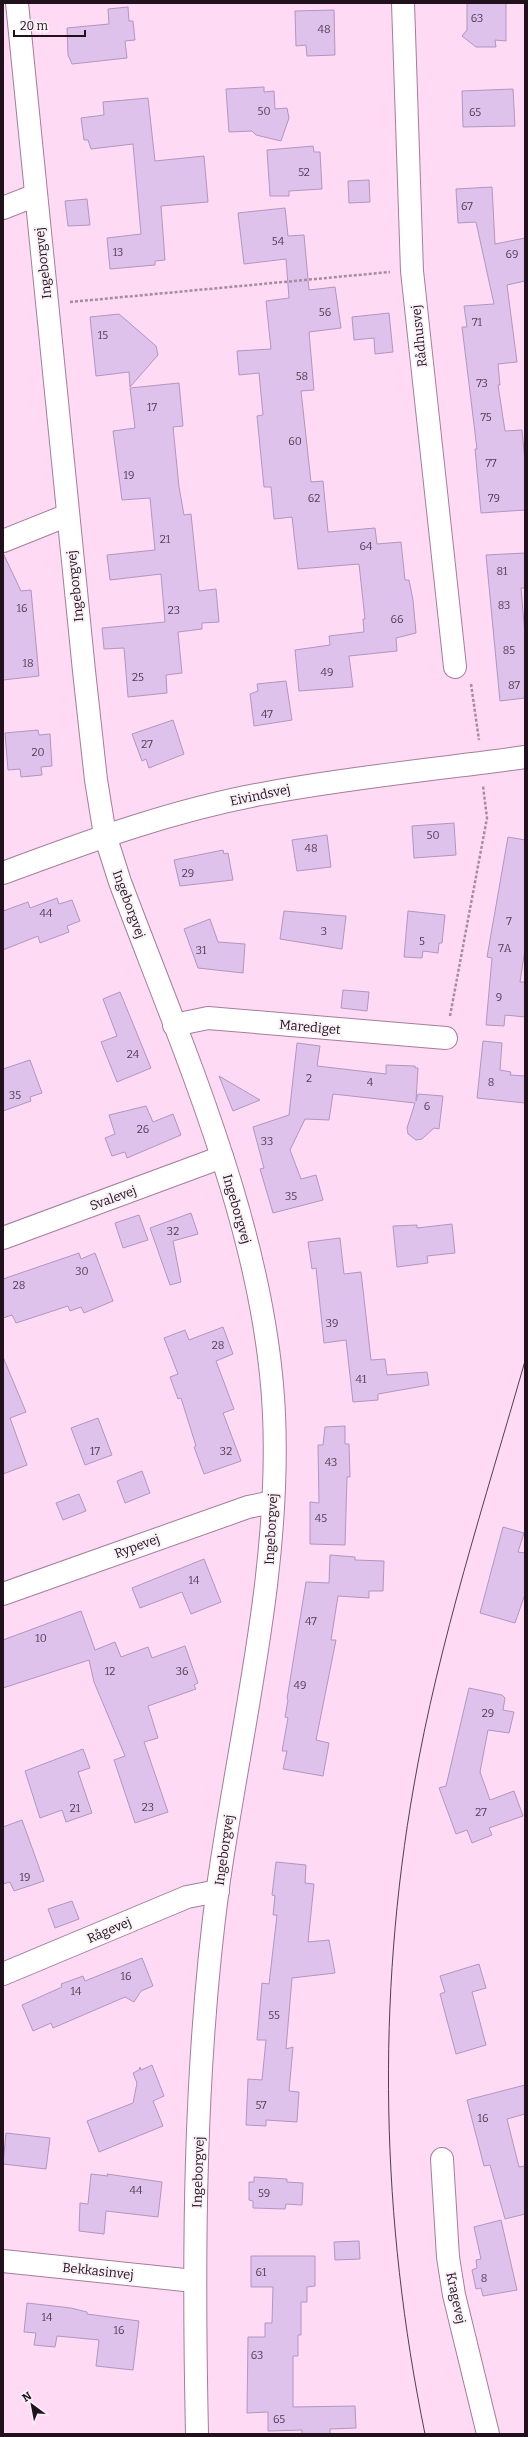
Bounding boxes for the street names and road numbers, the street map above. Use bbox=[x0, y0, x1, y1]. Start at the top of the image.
street label: Ingeborgvej bbox=[32, 227, 54, 299]
street label: Rådhusvej bbox=[408, 304, 430, 368]
street label: Ingeborgvej bbox=[64, 550, 86, 622]
street label: Eivindsvej bbox=[229, 781, 291, 809]
street label: Ingeborgvej bbox=[110, 868, 148, 940]
street label: Marediget bbox=[279, 1017, 342, 1037]
street label: Ingeborgvej bbox=[220, 1173, 254, 1245]
street label: Svalevej bbox=[88, 1183, 138, 1213]
street label: Ingeborgvej bbox=[262, 1493, 280, 1565]
street label: Rypevej bbox=[113, 1531, 161, 1561]
street label: Ingeborgvej bbox=[212, 1813, 236, 1887]
street label: Rågevej bbox=[85, 1914, 133, 1946]
street label: Ingeborgvej bbox=[189, 2136, 207, 2208]
street label: Bekkasinvej bbox=[62, 2260, 134, 2282]
street label: Kragevej bbox=[443, 2271, 469, 2325]

